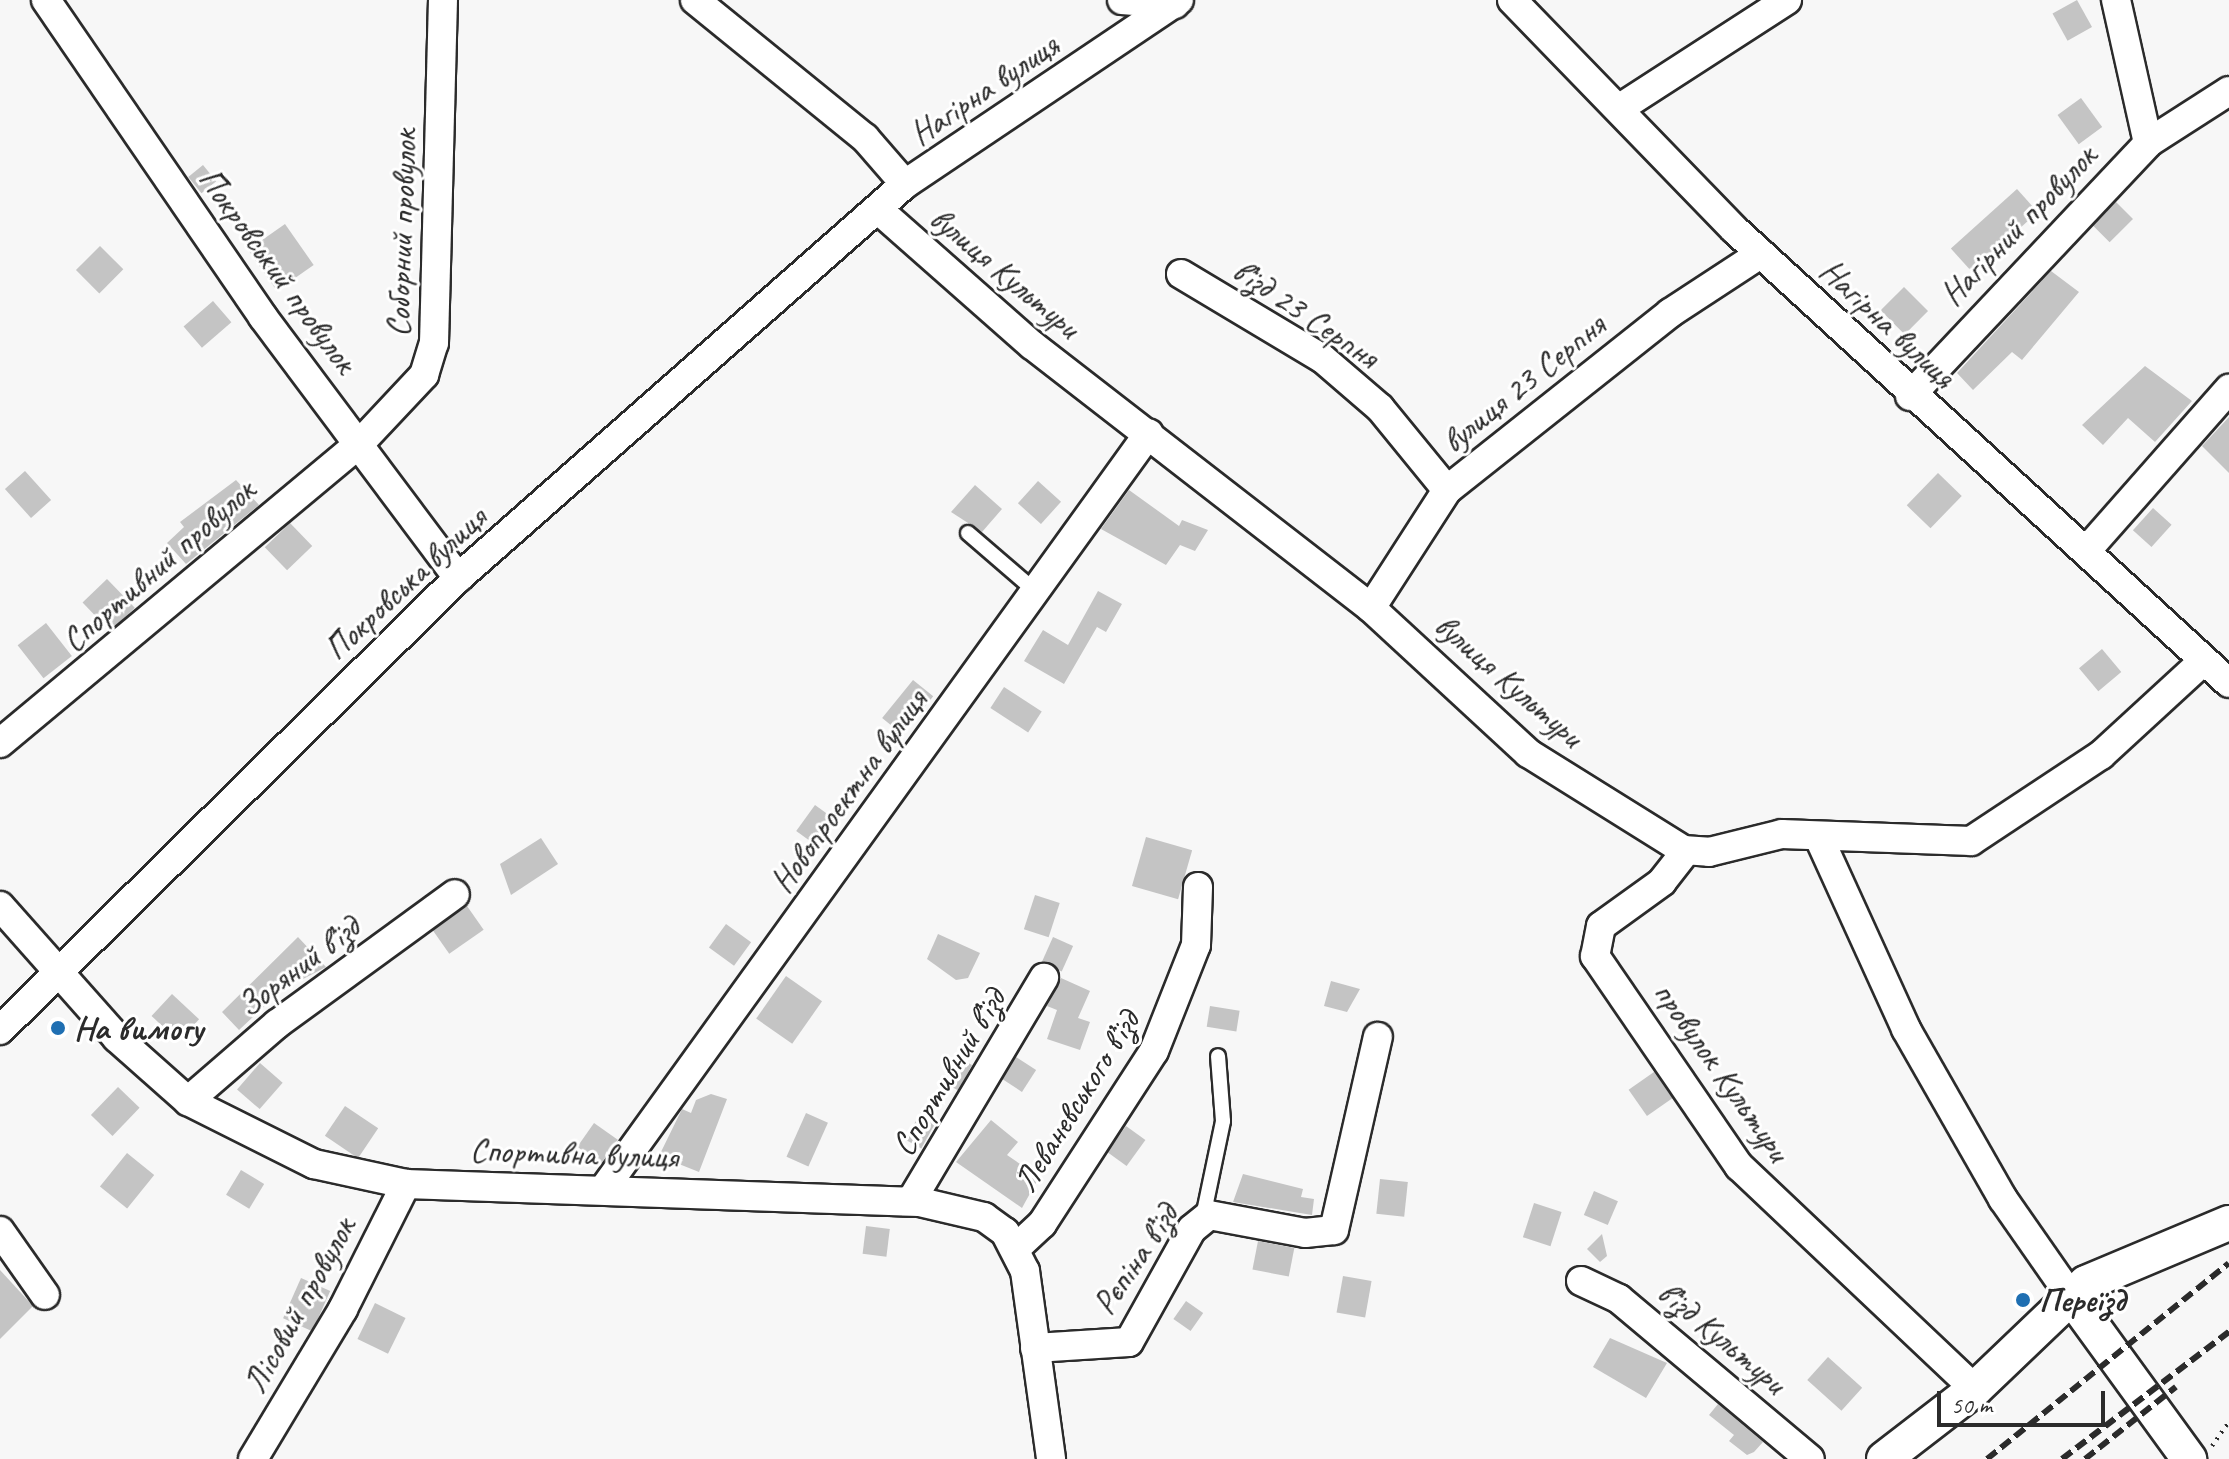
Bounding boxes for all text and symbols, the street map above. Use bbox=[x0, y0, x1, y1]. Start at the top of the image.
street label: Нагірна вулиця bbox=[902, 24, 1066, 154]
street label: Соборний провулок bbox=[377, 128, 425, 338]
street label: Нагірний провулок bbox=[1931, 136, 2105, 314]
street label: Покровський провулок bbox=[190, 159, 366, 381]
street label: вулиця Культури bbox=[922, 198, 1088, 346]
street label: в’їзд 23 Серпня bbox=[1225, 249, 1387, 377]
street label: Нагірна вулиця bbox=[1811, 250, 1965, 396]
street label: вулиця 23 Серпня bbox=[1433, 305, 1613, 461]
street label: Спортивний провулок bbox=[53, 470, 263, 660]
street label: Покровська вулиця bbox=[315, 497, 495, 669]
street label: вулиця Культури bbox=[1427, 605, 1591, 755]
street label: Новопроектна вулиця bbox=[760, 680, 936, 902]
street label: Зоряний в’їзд bbox=[229, 907, 367, 1025]
street label: провулок Культури bbox=[1646, 975, 1798, 1167]
street label: Спортивний в’їзд bbox=[882, 981, 1014, 1163]
street label: Леваневського в’їзд bbox=[1004, 1003, 1148, 1199]
place label: На вимогу bbox=[74, 1008, 197, 1048]
marker: На вимогу bbox=[49, 1019, 67, 1037]
street label: Спортивна вулиця bbox=[470, 1129, 678, 1177]
street label: Рєпіна в’їзд bbox=[1083, 1196, 1187, 1322]
street label: Лісовий провулок bbox=[234, 1210, 364, 1400]
street label: в’їзд Культури bbox=[1651, 1273, 1793, 1401]
place label: Переїзд bbox=[2039, 1280, 2126, 1320]
marker: Переїзд bbox=[2014, 1291, 2032, 1309]
scale bar bbox=[1941, 1375, 2109, 1425]
text: 50 m bbox=[1951, 1390, 1992, 1420]

